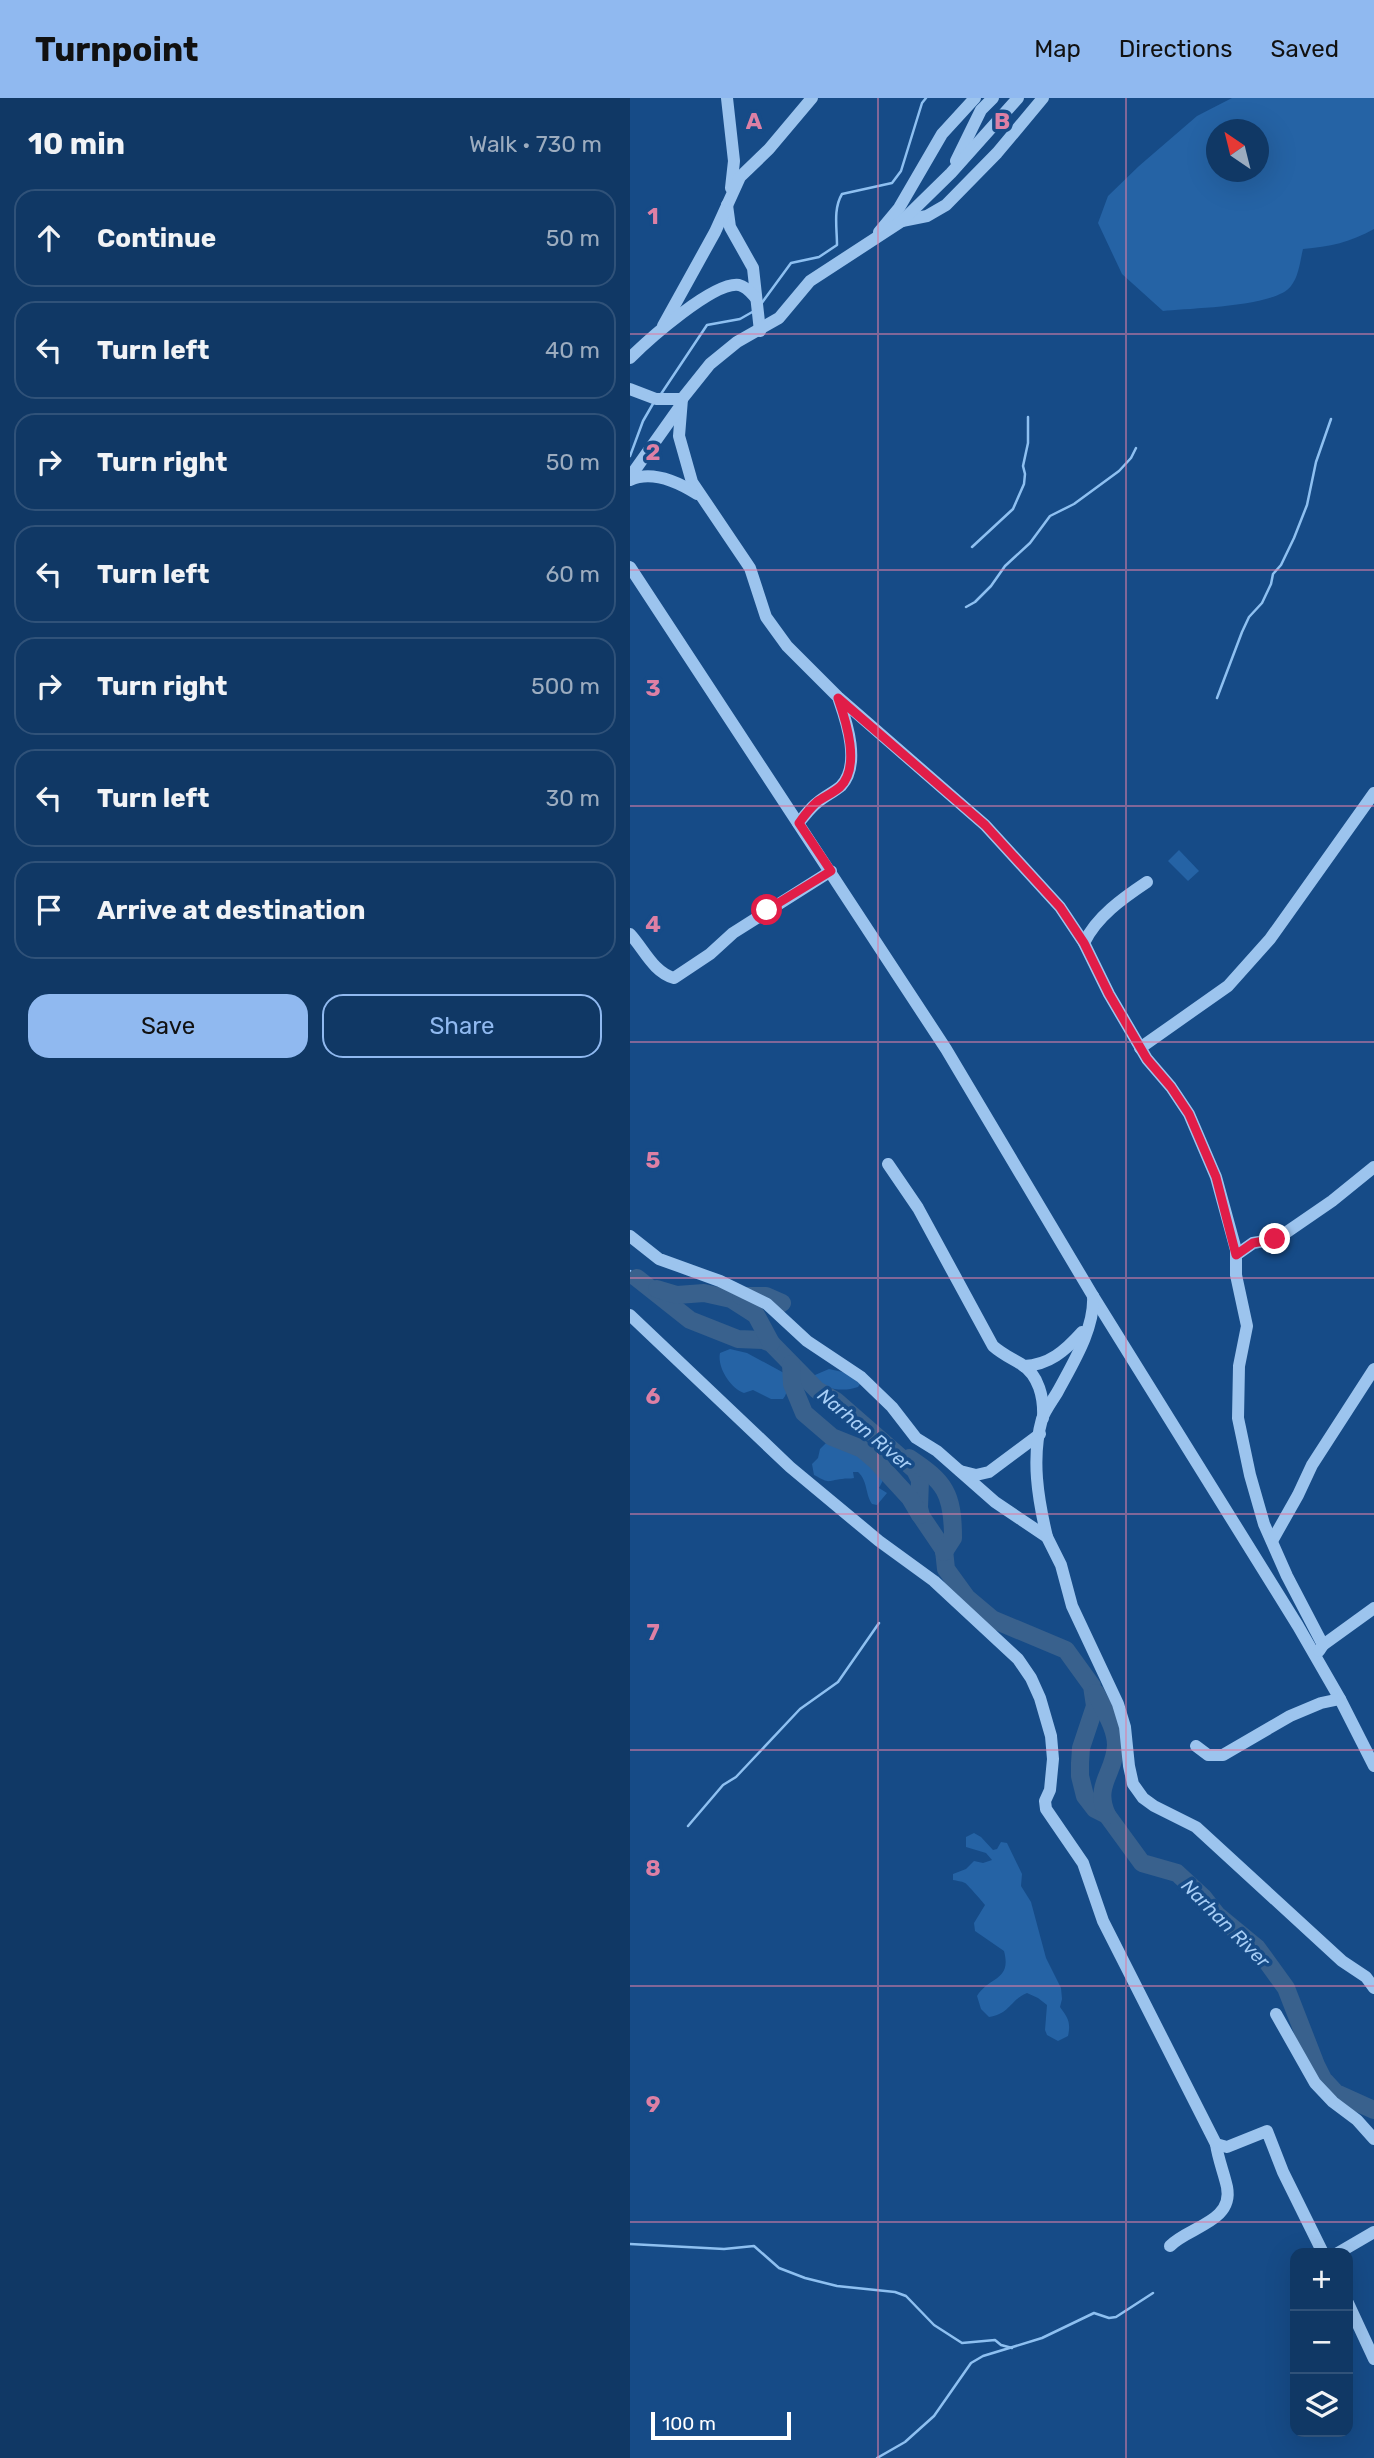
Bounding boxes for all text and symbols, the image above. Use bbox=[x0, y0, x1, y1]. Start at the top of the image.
text: Turnpoint bbox=[35, 30, 198, 69]
text: Map bbox=[1034, 35, 1081, 63]
text: Directions bbox=[1119, 35, 1232, 63]
text: Saved bbox=[1270, 35, 1339, 63]
text: A bbox=[746, 107, 763, 135]
text: B bbox=[994, 107, 1010, 135]
north arrow bbox=[1206, 119, 1269, 182]
text: 10 min bbox=[28, 126, 125, 162]
text: Walk · 730 m bbox=[469, 130, 602, 158]
text: 1 bbox=[647, 202, 659, 230]
icon: ahead bbox=[30, 219, 68, 257]
text: Continue bbox=[97, 223, 216, 254]
text: 50 m bbox=[546, 224, 600, 252]
icon: left bbox=[30, 331, 68, 369]
text: Turn left bbox=[97, 335, 209, 366]
text: 40 m bbox=[545, 336, 600, 364]
text: 2 bbox=[646, 438, 660, 466]
icon: right bbox=[30, 443, 68, 481]
text: Turn right bbox=[97, 447, 227, 478]
text: 50 m bbox=[546, 448, 600, 476]
icon: left bbox=[30, 555, 68, 593]
text: Turn left bbox=[97, 559, 209, 590]
text: 60 m bbox=[545, 560, 600, 588]
icon: right bbox=[30, 667, 68, 705]
text: Turn right bbox=[97, 671, 227, 702]
text: 500 m bbox=[531, 672, 600, 700]
text: 3 bbox=[645, 674, 661, 702]
icon: left bbox=[30, 779, 68, 817]
text: Turn left bbox=[97, 783, 209, 814]
text: 30 m bbox=[545, 784, 600, 812]
icon: arrive bbox=[30, 891, 68, 929]
route start bbox=[751, 894, 782, 925]
text: Arrive at destination bbox=[97, 895, 365, 926]
text: 4 bbox=[645, 910, 661, 938]
button: Save bbox=[28, 994, 308, 1058]
button: Share bbox=[322, 994, 602, 1058]
text: 5 bbox=[646, 1146, 661, 1174]
route end bbox=[1259, 1223, 1290, 1254]
text: 6 bbox=[646, 1382, 661, 1410]
water label: Narhan River bbox=[813, 1383, 917, 1476]
text: 7 bbox=[646, 1618, 660, 1646]
text: 8 bbox=[645, 1854, 661, 1882]
water label: Narhan River bbox=[1177, 1874, 1275, 1973]
text: 9 bbox=[646, 2090, 660, 2118]
map controls bbox=[1290, 2248, 1353, 2437]
button: + bbox=[1290, 2248, 1353, 2311]
button: − bbox=[1290, 2311, 1353, 2374]
button: layers bbox=[1290, 2374, 1353, 2437]
scale bar bbox=[651, 2409, 791, 2441]
text: 100 m bbox=[662, 2412, 716, 2435]

